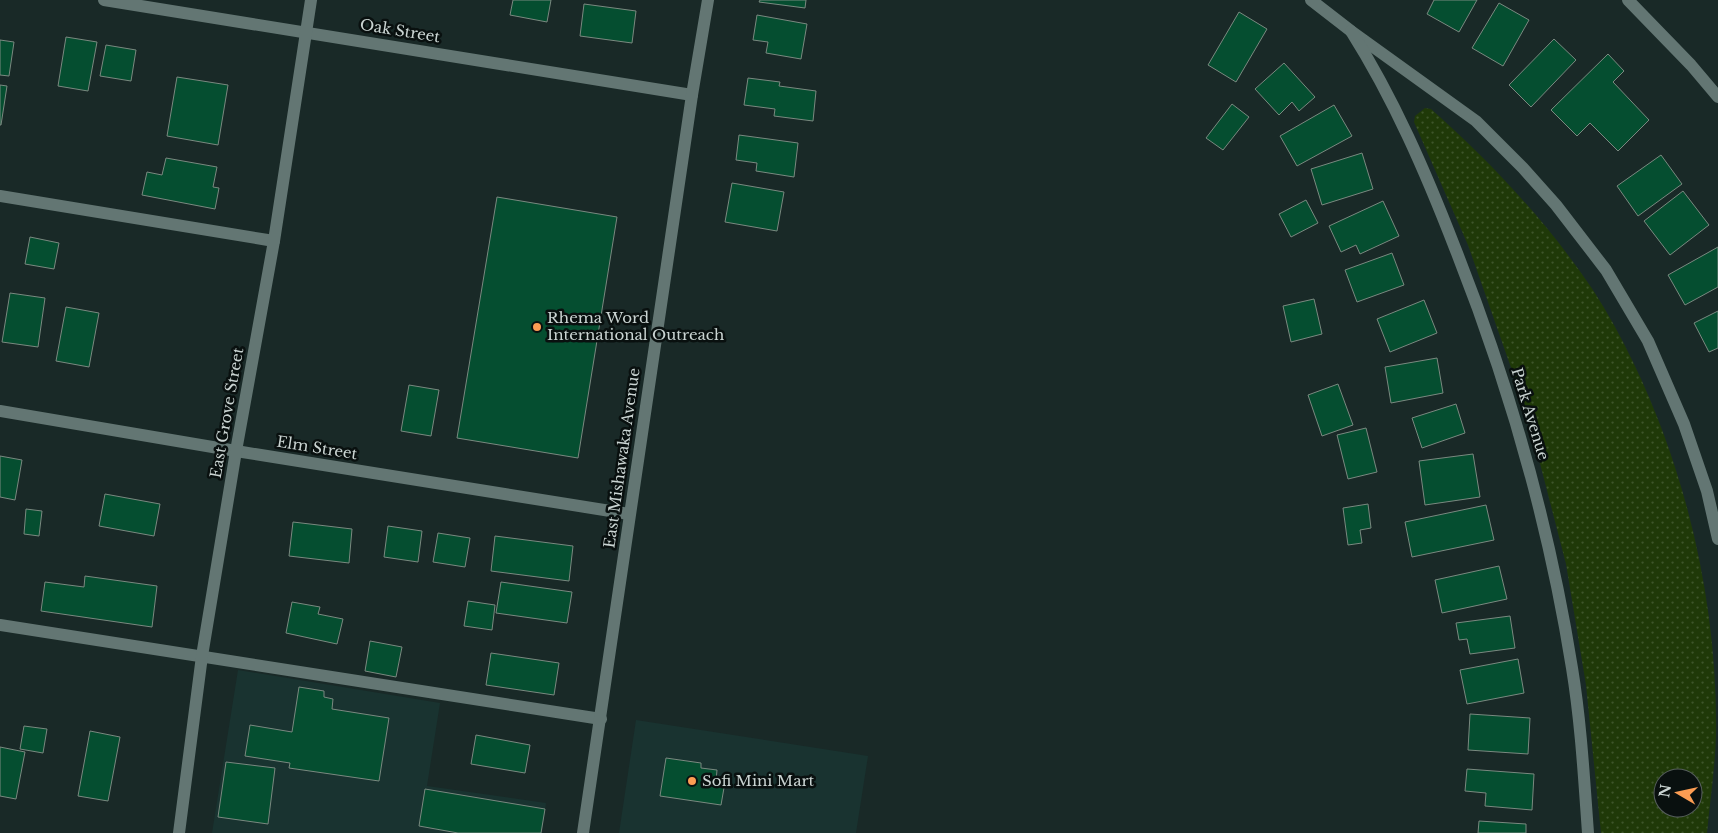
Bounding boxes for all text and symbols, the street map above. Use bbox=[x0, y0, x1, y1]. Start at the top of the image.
street label: Oak Street bbox=[359, 15, 442, 46]
place label: Rhema Word International Outreach bbox=[547, 308, 724, 344]
marker: Rhema Word International Outreach bbox=[531, 321, 543, 333]
street label: East Grove Street bbox=[206, 346, 247, 480]
street label: Park Avenue bbox=[1507, 365, 1554, 462]
street label: East Mishawaka Avenue bbox=[599, 367, 644, 549]
street label: Elm Street bbox=[275, 432, 359, 463]
north arrow bbox=[1653, 768, 1703, 818]
place label: Sofi Mini Mart bbox=[702, 771, 815, 790]
marker: Sofi Mini Mart bbox=[686, 775, 698, 787]
text: N bbox=[1655, 783, 1675, 799]

